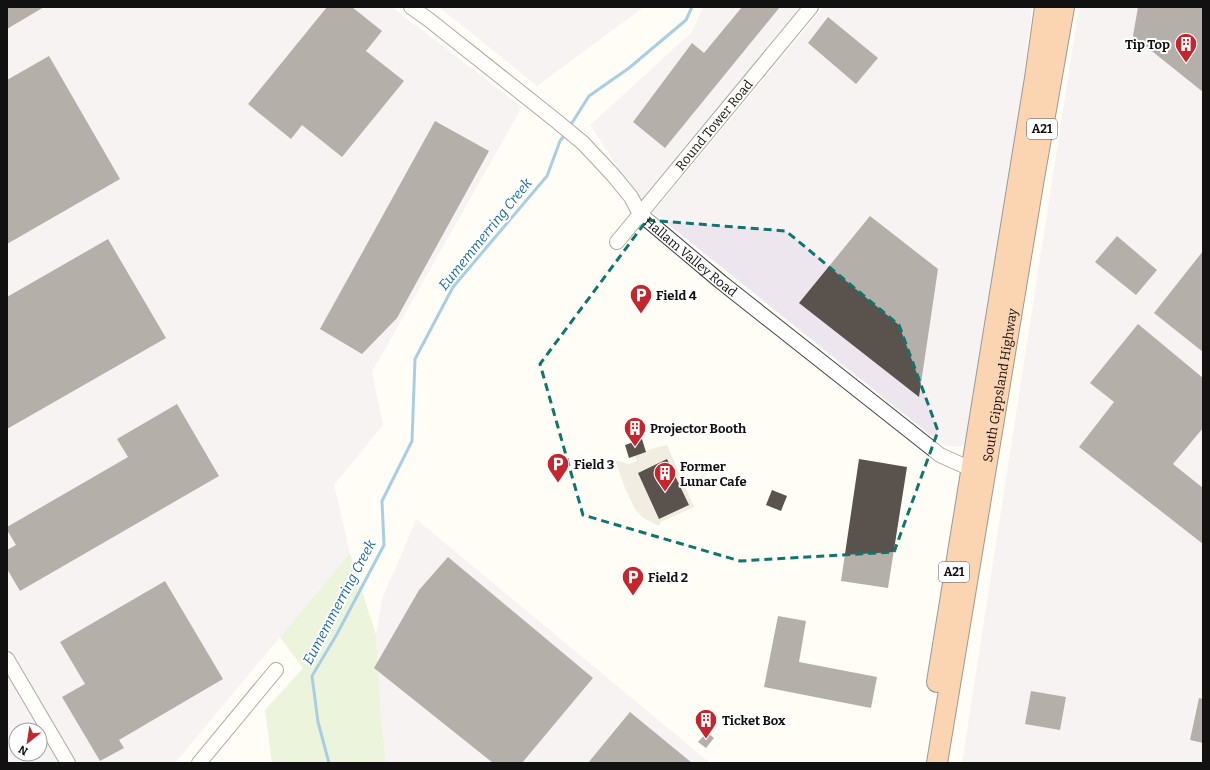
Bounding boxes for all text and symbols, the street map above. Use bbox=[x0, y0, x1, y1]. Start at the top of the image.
building icon: Tip Top bbox=[1173, 31, 1199, 64]
place label: Tip Top bbox=[1125, 37, 1170, 52]
street label: Round Tower Road bbox=[672, 77, 756, 173]
road number: A21 bbox=[1027, 119, 1057, 139]
water label: Eumemmerring Creek bbox=[435, 175, 536, 294]
street label: Hallam Valley Road bbox=[641, 214, 740, 300]
parking icon: Field 4 bbox=[628, 282, 654, 315]
place label: Field 4 bbox=[656, 288, 697, 303]
street label: South Gippsland Highway bbox=[980, 307, 1020, 463]
building icon: Projector Booth bbox=[622, 415, 648, 448]
place label: Projector Booth bbox=[650, 421, 747, 437]
parking icon: Field 3 bbox=[545, 451, 571, 484]
place label: Field 3 bbox=[574, 457, 614, 472]
place label: Former Lunar Cafe bbox=[680, 459, 747, 489]
building icon: Former Lunar Cafe bbox=[652, 460, 678, 493]
water label: Eumemmerring Creek bbox=[299, 537, 380, 668]
road number: A21 bbox=[939, 562, 969, 582]
parking icon: Field 2 bbox=[620, 564, 646, 597]
place label: Field 2 bbox=[648, 570, 688, 585]
building icon: Ticket Box bbox=[693, 707, 719, 740]
place label: Ticket Box bbox=[722, 713, 786, 728]
north arrow bbox=[8, 722, 48, 762]
text: N bbox=[16, 742, 30, 758]

